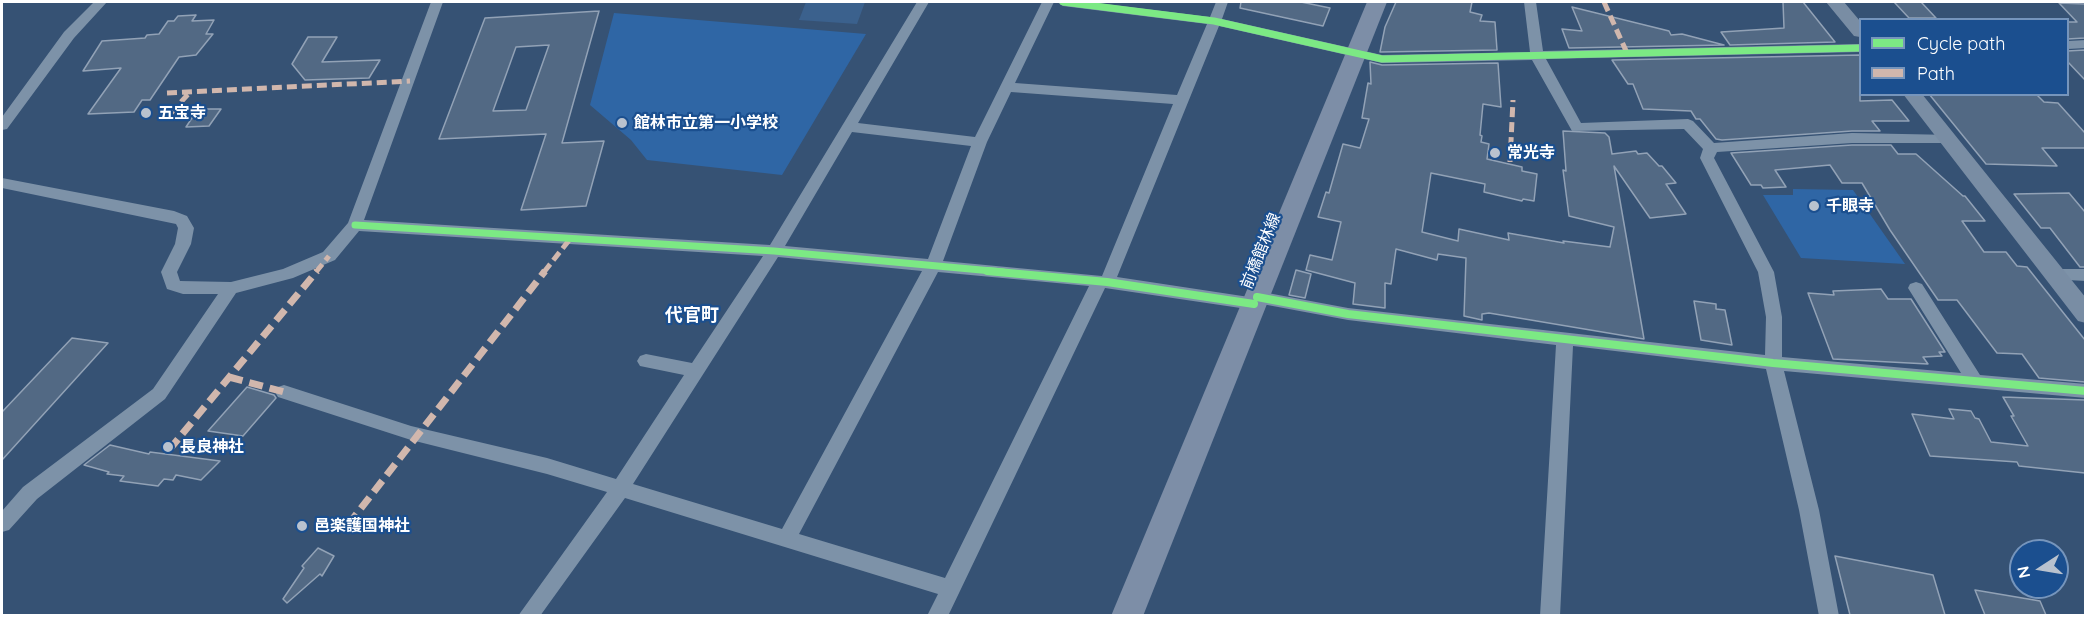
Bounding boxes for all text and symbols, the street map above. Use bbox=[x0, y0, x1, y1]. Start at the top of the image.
legend bbox=[1859, 18, 2069, 96]
text: Cycle path bbox=[1917, 32, 2005, 55]
text: Path bbox=[1917, 62, 1955, 85]
place label: 五宝寺 bbox=[158, 103, 206, 123]
marker: 五宝寺 bbox=[139, 106, 153, 120]
place label: 館林市立第一小学校 bbox=[634, 113, 778, 133]
marker: 館林市立第一小学校 bbox=[615, 116, 629, 130]
place label: 常光寺 bbox=[1507, 143, 1555, 163]
marker: 常光寺 bbox=[1488, 146, 1502, 160]
place label: 千眼寺 bbox=[1826, 196, 1874, 216]
marker: 千眼寺 bbox=[1807, 199, 1821, 213]
street label: 前橋館林線 bbox=[1237, 210, 1285, 292]
district label: 代官町 bbox=[665, 305, 719, 327]
place label: 長良神社 bbox=[180, 437, 244, 457]
marker: 長良神社 bbox=[161, 440, 175, 454]
place label: 邑楽護国神社 bbox=[314, 516, 410, 536]
marker: 邑楽護国神社 bbox=[295, 519, 309, 533]
north arrow bbox=[2009, 539, 2069, 599]
text: N bbox=[2012, 565, 2034, 580]

